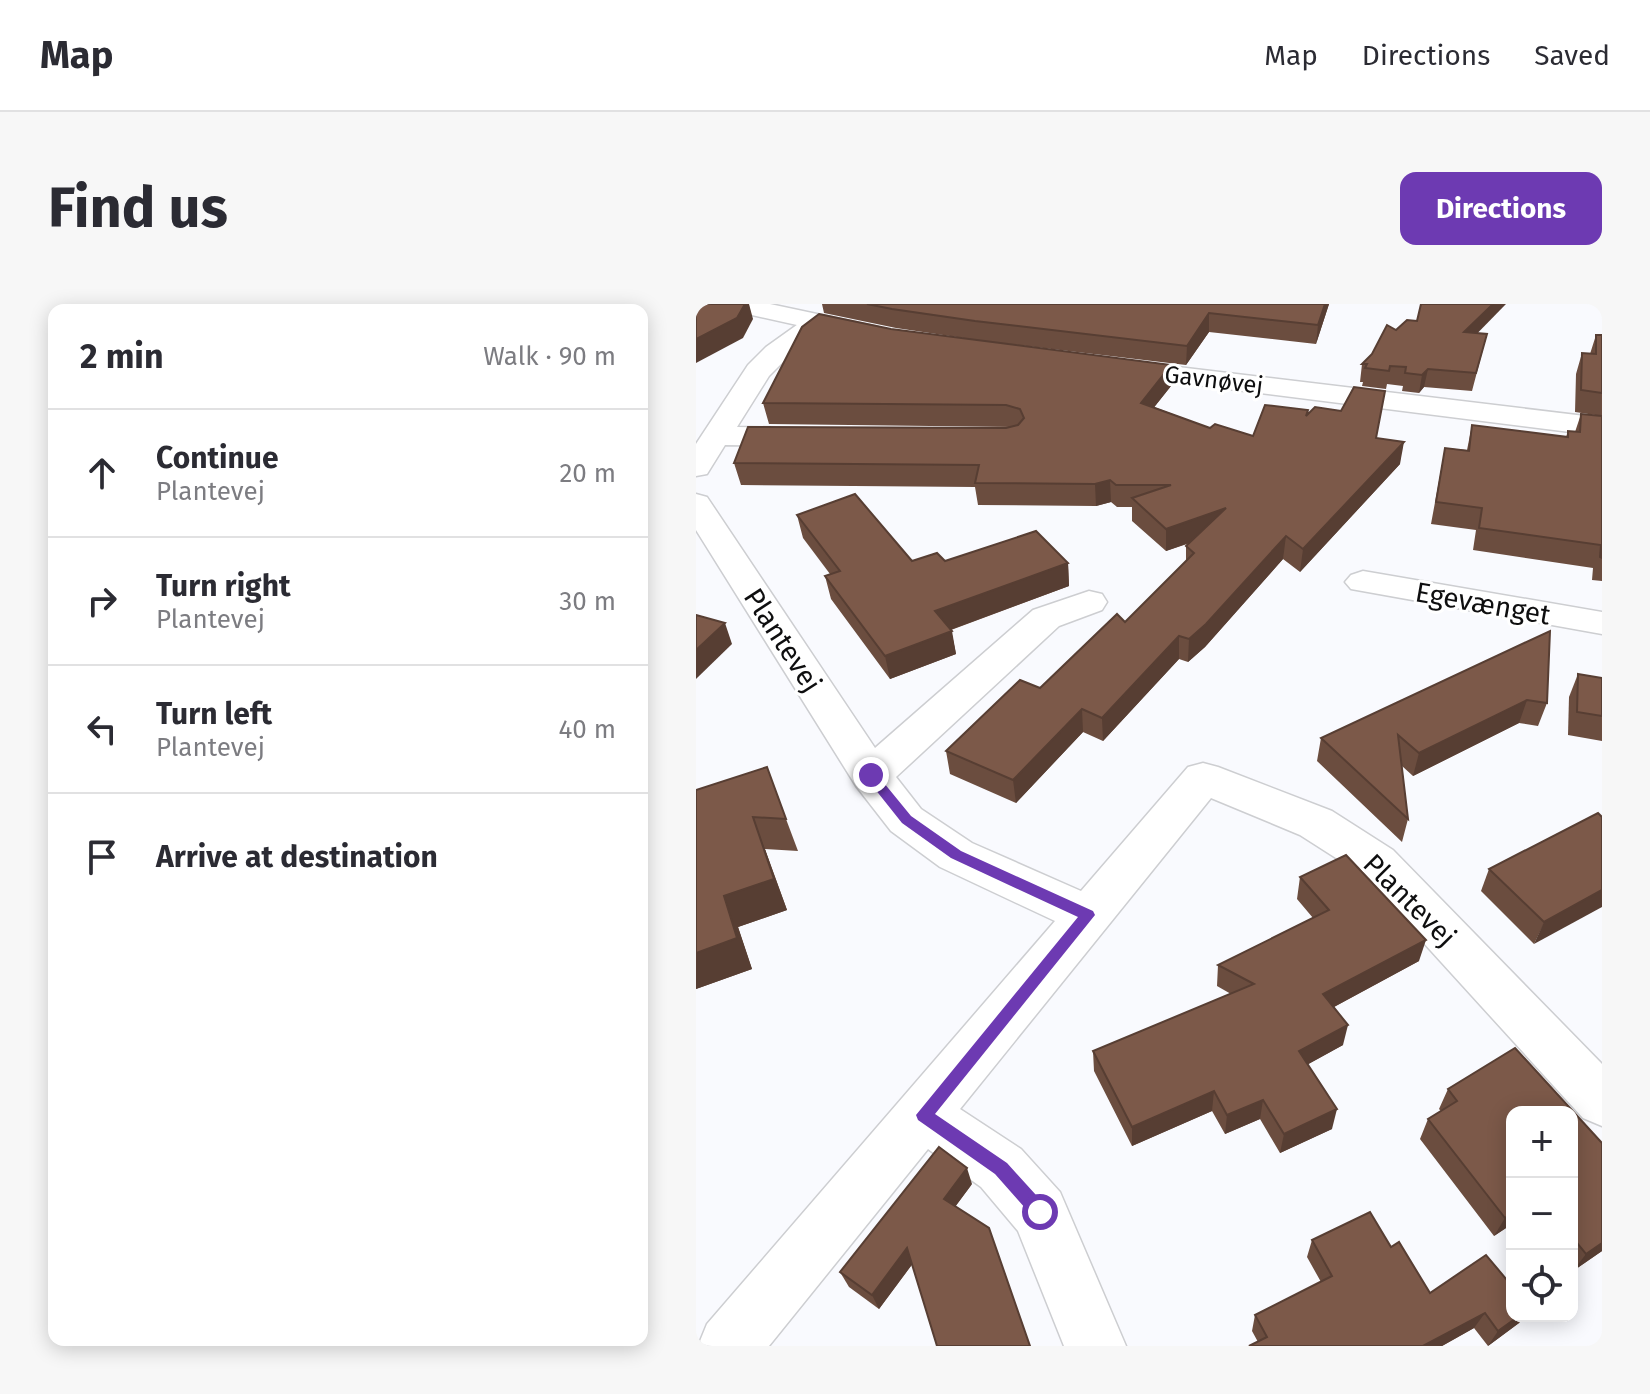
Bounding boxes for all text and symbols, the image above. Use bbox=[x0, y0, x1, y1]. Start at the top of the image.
text: Map bbox=[40, 32, 113, 78]
text: Map bbox=[1264, 39, 1318, 72]
text: Directions bbox=[1362, 39, 1490, 72]
text: Saved bbox=[1534, 39, 1610, 72]
button: Directions bbox=[1400, 172, 1602, 245]
text: Find us bbox=[48, 175, 228, 242]
text: 2 min bbox=[80, 336, 164, 377]
text: Walk · 90 m bbox=[483, 341, 616, 372]
street label: Gavnøvej bbox=[1163, 360, 1265, 400]
text: Continue bbox=[156, 440, 279, 476]
icon: ahead bbox=[80, 451, 124, 495]
text: 20 m bbox=[559, 458, 616, 489]
text: Plantevej bbox=[156, 476, 265, 507]
text: Turn right bbox=[156, 568, 291, 604]
street label: Egevænget bbox=[1413, 575, 1554, 632]
icon: right bbox=[80, 579, 124, 623]
street label: Plantevej bbox=[737, 582, 828, 698]
text: 30 m bbox=[559, 586, 616, 617]
text: Plantevej bbox=[156, 604, 265, 635]
text: Turn left bbox=[156, 696, 272, 732]
icon: left bbox=[80, 707, 124, 751]
text: 40 m bbox=[558, 714, 616, 745]
text: Plantevej bbox=[156, 732, 265, 763]
route end bbox=[853, 757, 889, 793]
icon: arrive bbox=[80, 835, 124, 879]
text: Arrive at destination bbox=[156, 839, 438, 875]
street label: Plantevej bbox=[1357, 847, 1463, 953]
map controls bbox=[1506, 1106, 1578, 1322]
button: + bbox=[1506, 1106, 1578, 1178]
button: − bbox=[1506, 1178, 1578, 1250]
route start bbox=[1022, 1194, 1058, 1230]
button: locate bbox=[1506, 1250, 1578, 1322]

